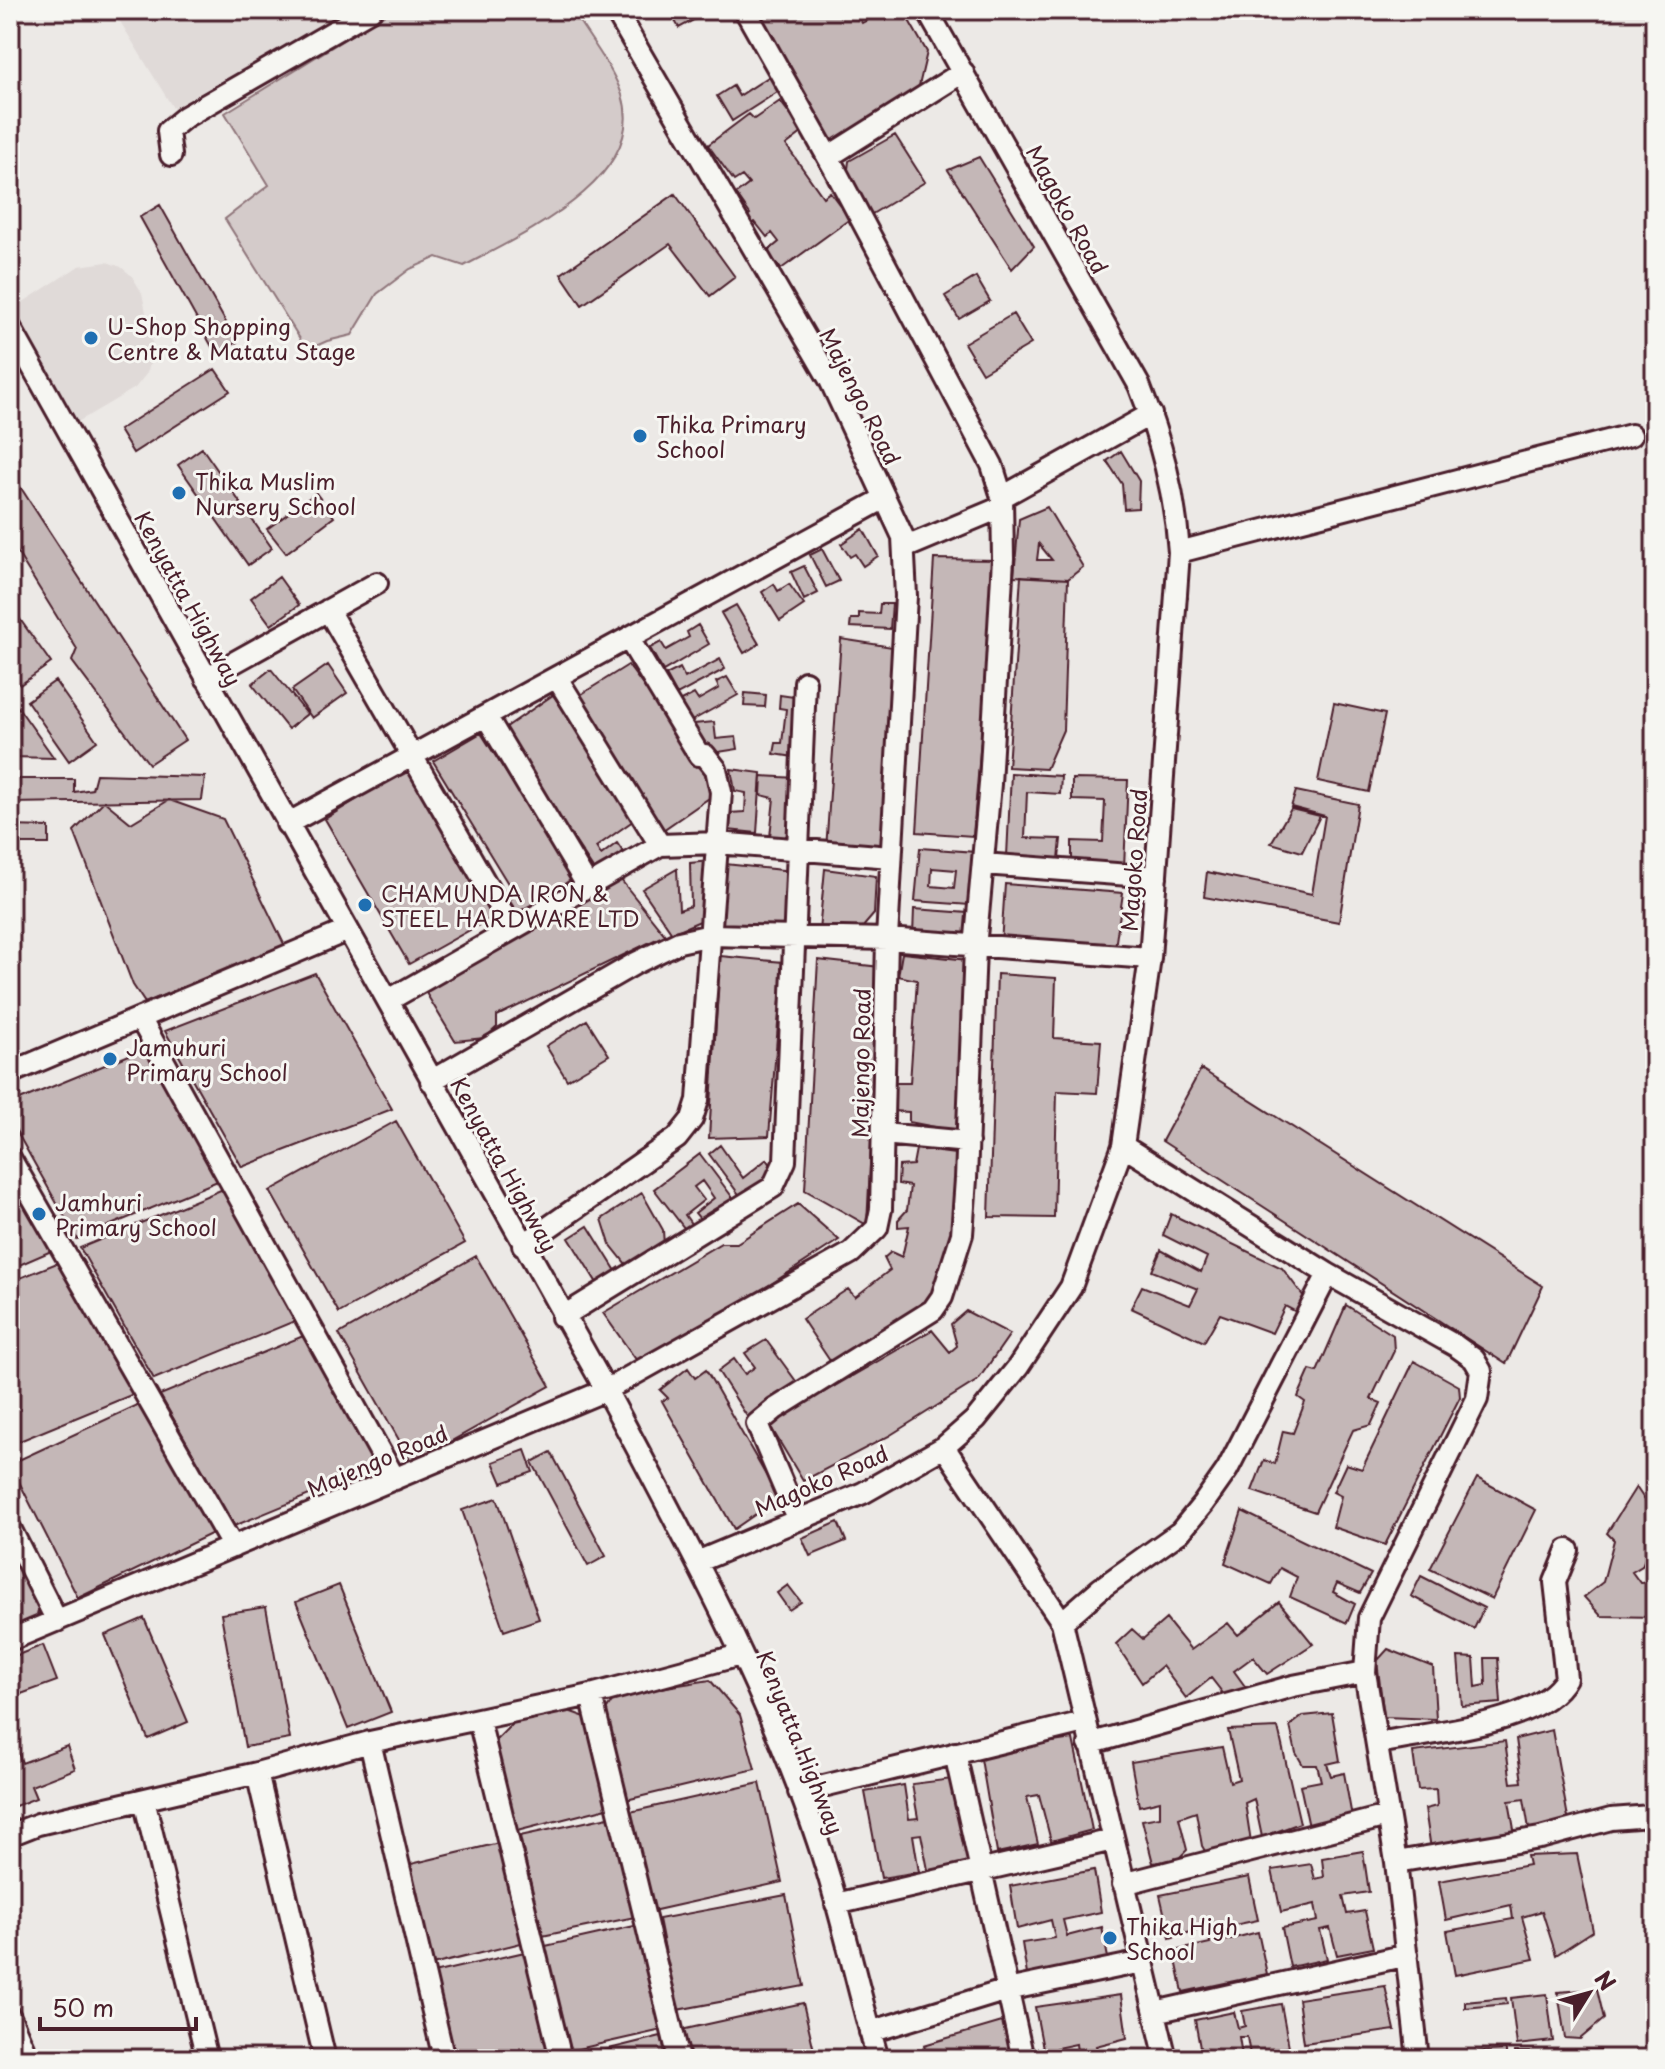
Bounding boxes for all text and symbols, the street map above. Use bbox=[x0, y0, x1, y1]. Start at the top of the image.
street label: Magoko Road bbox=[1019, 138, 1117, 280]
place label: U-Shop Shopping Centre & Matatu Stage bbox=[107, 309, 356, 367]
street label: Majengo Road bbox=[812, 322, 910, 470]
marker: U-Shop Shopping Centre & Matatu Stage bbox=[82, 329, 100, 347]
place label: Thika Primary School bbox=[656, 407, 807, 465]
marker: Thika Primary School bbox=[631, 427, 649, 445]
place label: Thika Muslim Nursery School bbox=[195, 464, 356, 522]
marker: Thika Muslim Nursery School bbox=[170, 484, 188, 502]
street label: Kenyatta Highway bbox=[127, 504, 251, 692]
street label: Magoko Road bbox=[1112, 787, 1154, 933]
place label: CHAMUNDA IRON & STEEL HARDWARE LTD bbox=[381, 876, 640, 934]
marker: CHAMUNDA IRON & STEEL HARDWARE LTD bbox=[356, 896, 374, 914]
street label: Majengo Road bbox=[842, 988, 878, 1138]
place label: Jamuhuri Primary School bbox=[126, 1030, 288, 1088]
marker: Jamuhuri Primary School bbox=[101, 1050, 119, 1068]
street label: Kenyatta Highway bbox=[443, 1070, 567, 1258]
place label: Jamhuri Primary School bbox=[55, 1185, 217, 1243]
marker: Jamhuri Primary School bbox=[30, 1205, 48, 1223]
street label: Majengo Road bbox=[301, 1415, 453, 1505]
street label: Magoko Road bbox=[749, 1436, 893, 1524]
street label: Kenyatta Highway bbox=[749, 1645, 853, 1839]
place label: Thika High School bbox=[1126, 1909, 1238, 1967]
marker: Thika High School bbox=[1101, 1929, 1119, 1947]
north arrow bbox=[1549, 1953, 1629, 2033]
text: N bbox=[1588, 1963, 1625, 1997]
scale bar bbox=[40, 1981, 196, 2031]
text: 50 m bbox=[52, 1989, 114, 2025]

